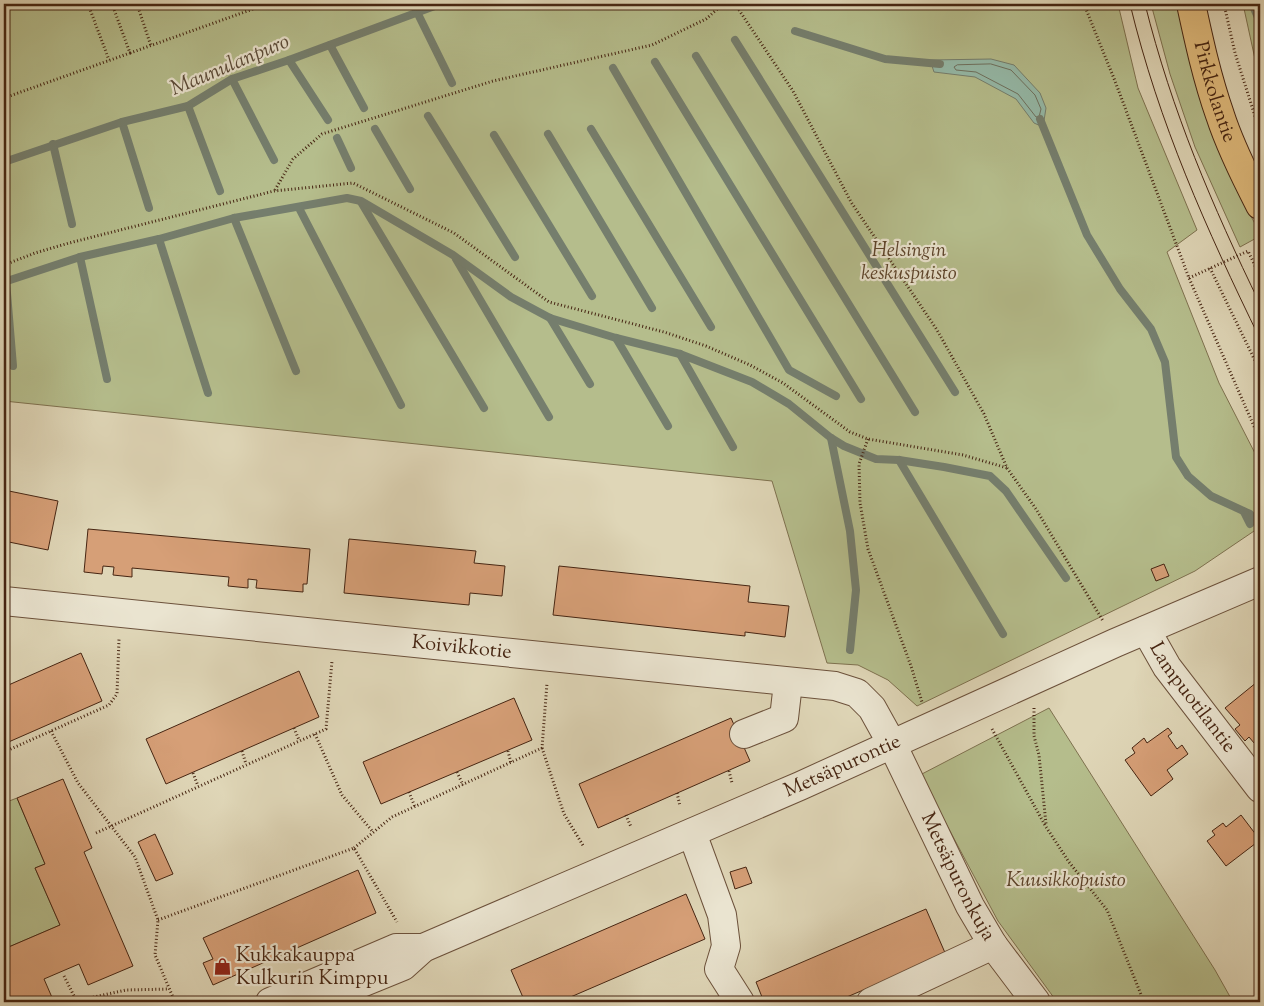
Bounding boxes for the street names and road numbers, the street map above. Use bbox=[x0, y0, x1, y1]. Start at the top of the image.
street label: Pirkkolantie bbox=[1185, 38, 1243, 147]
street label: Koivikkotie bbox=[410, 628, 513, 667]
street label: Lampuotilantie bbox=[1141, 637, 1243, 759]
street label: Metsäpurontie bbox=[779, 728, 906, 806]
street label: Metsäpuronkuja bbox=[913, 808, 1002, 947]

